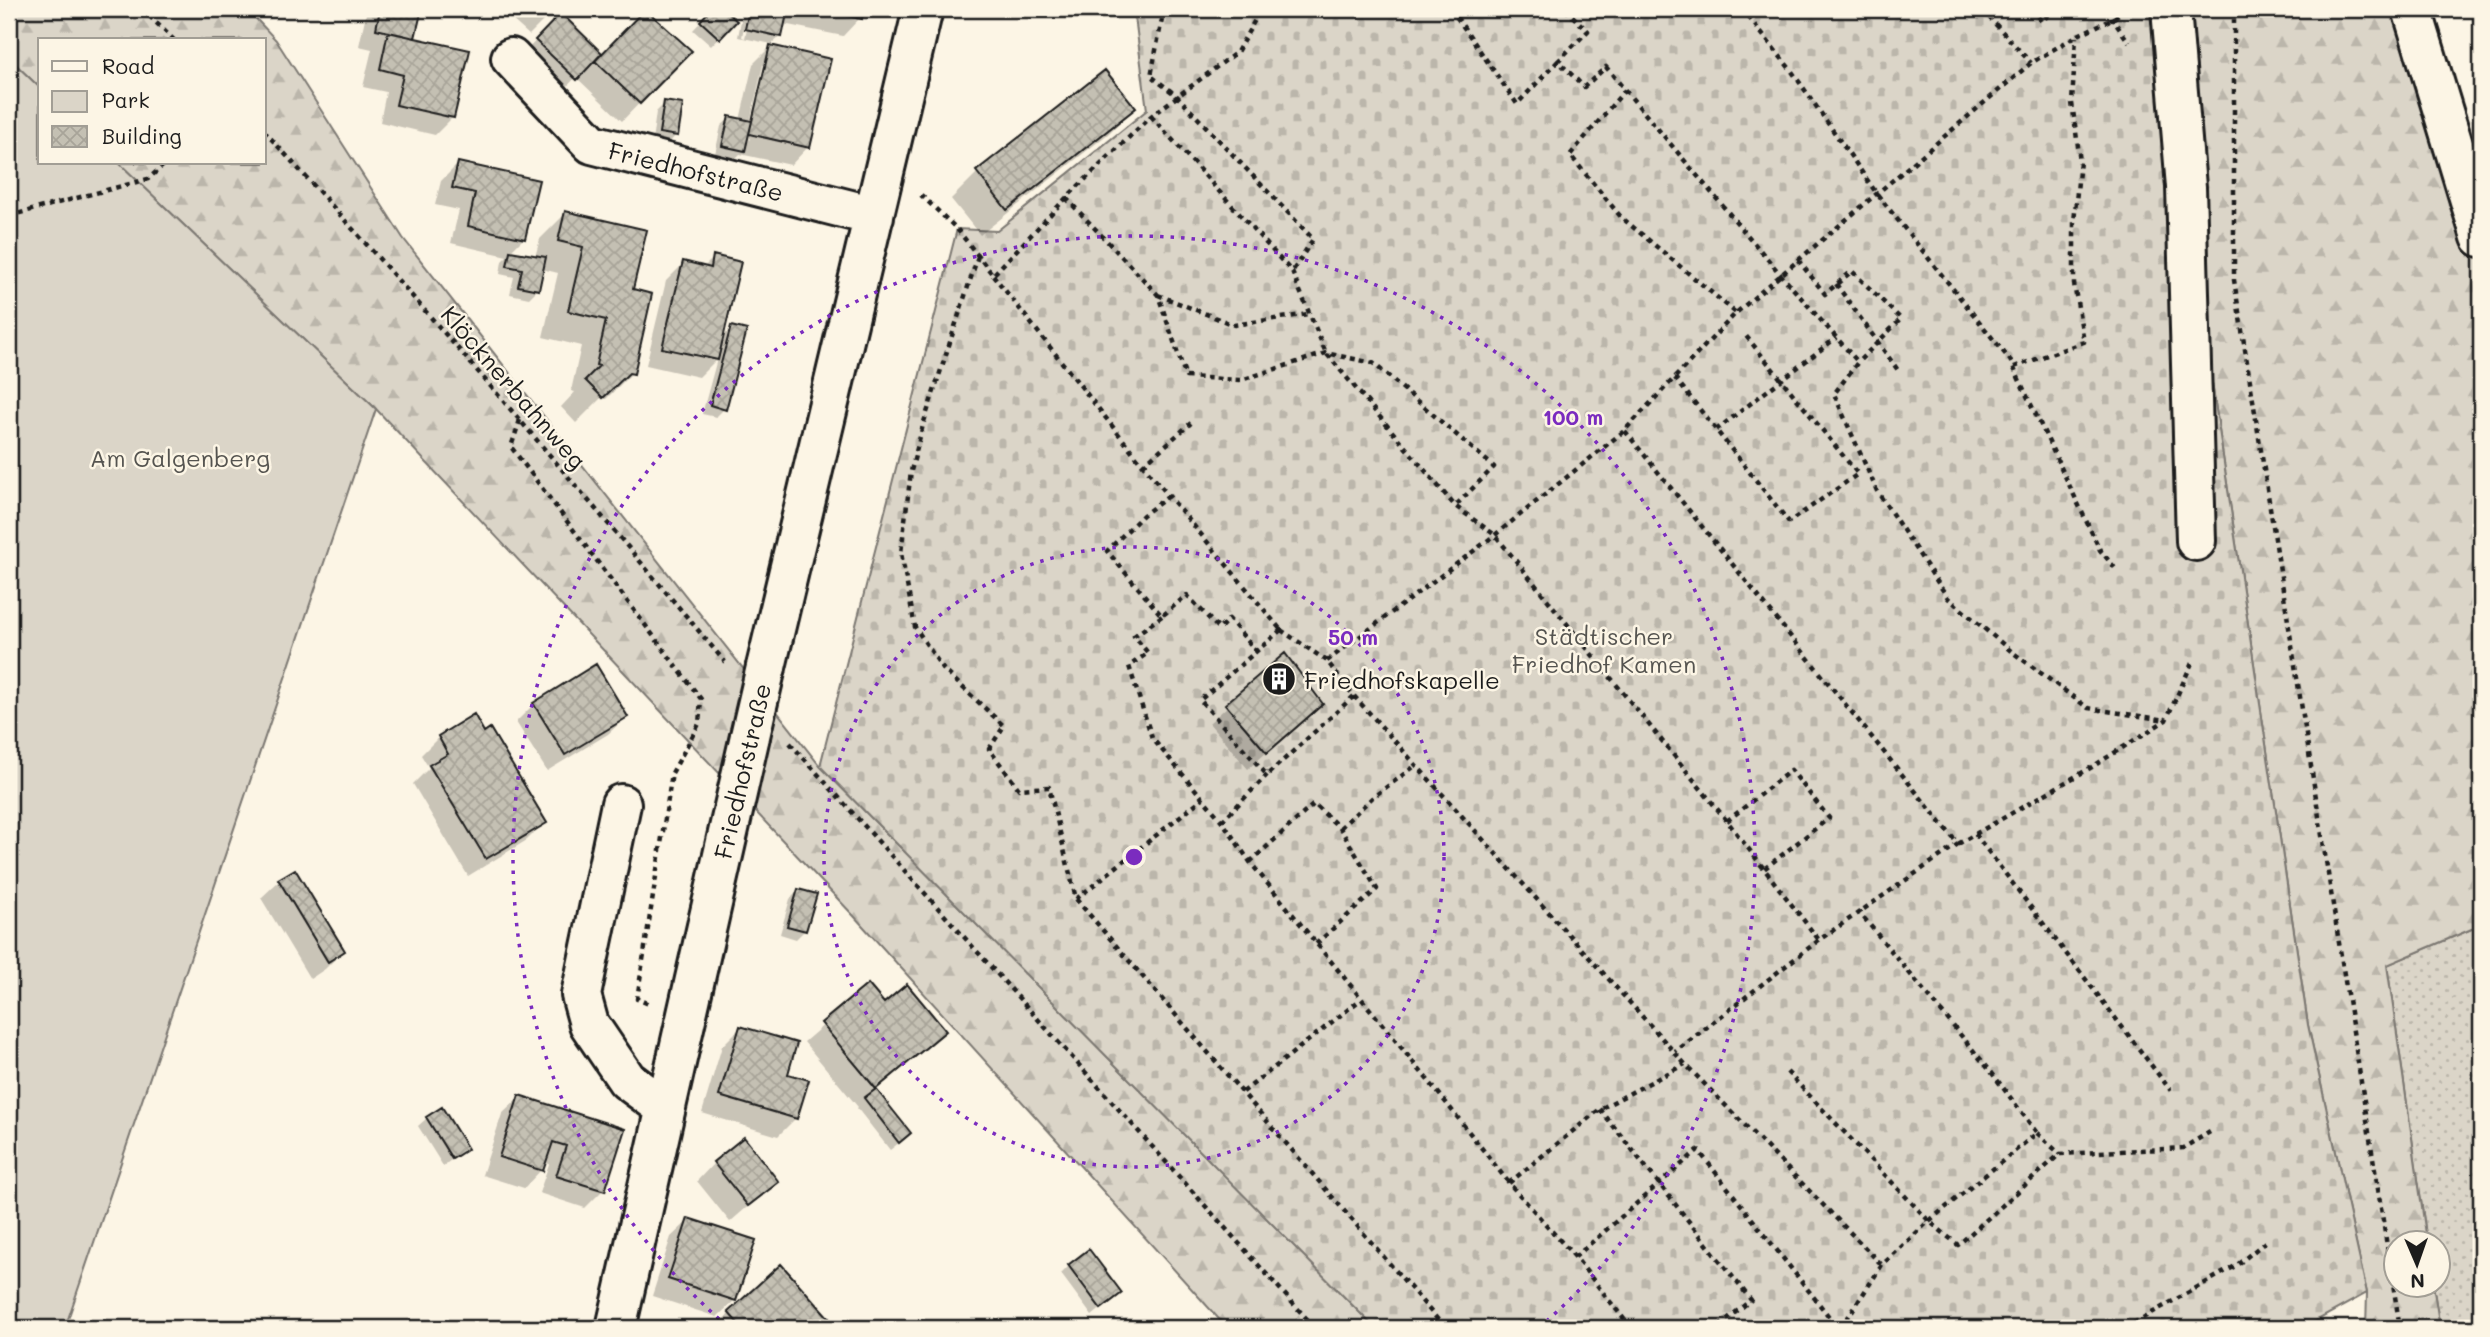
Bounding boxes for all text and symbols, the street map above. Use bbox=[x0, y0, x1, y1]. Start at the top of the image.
legend bbox=[38, 38, 266, 164]
text: Road bbox=[102, 52, 154, 79]
text: Park bbox=[102, 86, 150, 113]
text: Building bbox=[102, 122, 182, 149]
street label: Friedhofstraße bbox=[605, 134, 787, 208]
street label: Klöcknerbahnweg bbox=[435, 299, 593, 475]
text: 100 m bbox=[1543, 403, 1603, 430]
park label: Am Galgenberg bbox=[90, 442, 270, 473]
park label: Städtischer Friedhof Kamen bbox=[1512, 620, 1696, 679]
text: 50 m bbox=[1328, 623, 1378, 650]
building icon: Friedhofskapelle bbox=[1260, 660, 1298, 698]
place label: Friedhofskapelle bbox=[1304, 664, 1500, 695]
street label: Friedhofstraße bbox=[707, 680, 777, 862]
centre of rings bbox=[1122, 845, 1146, 869]
north arrow bbox=[2382, 1228, 2452, 1298]
text: N bbox=[2410, 1269, 2425, 1294]

